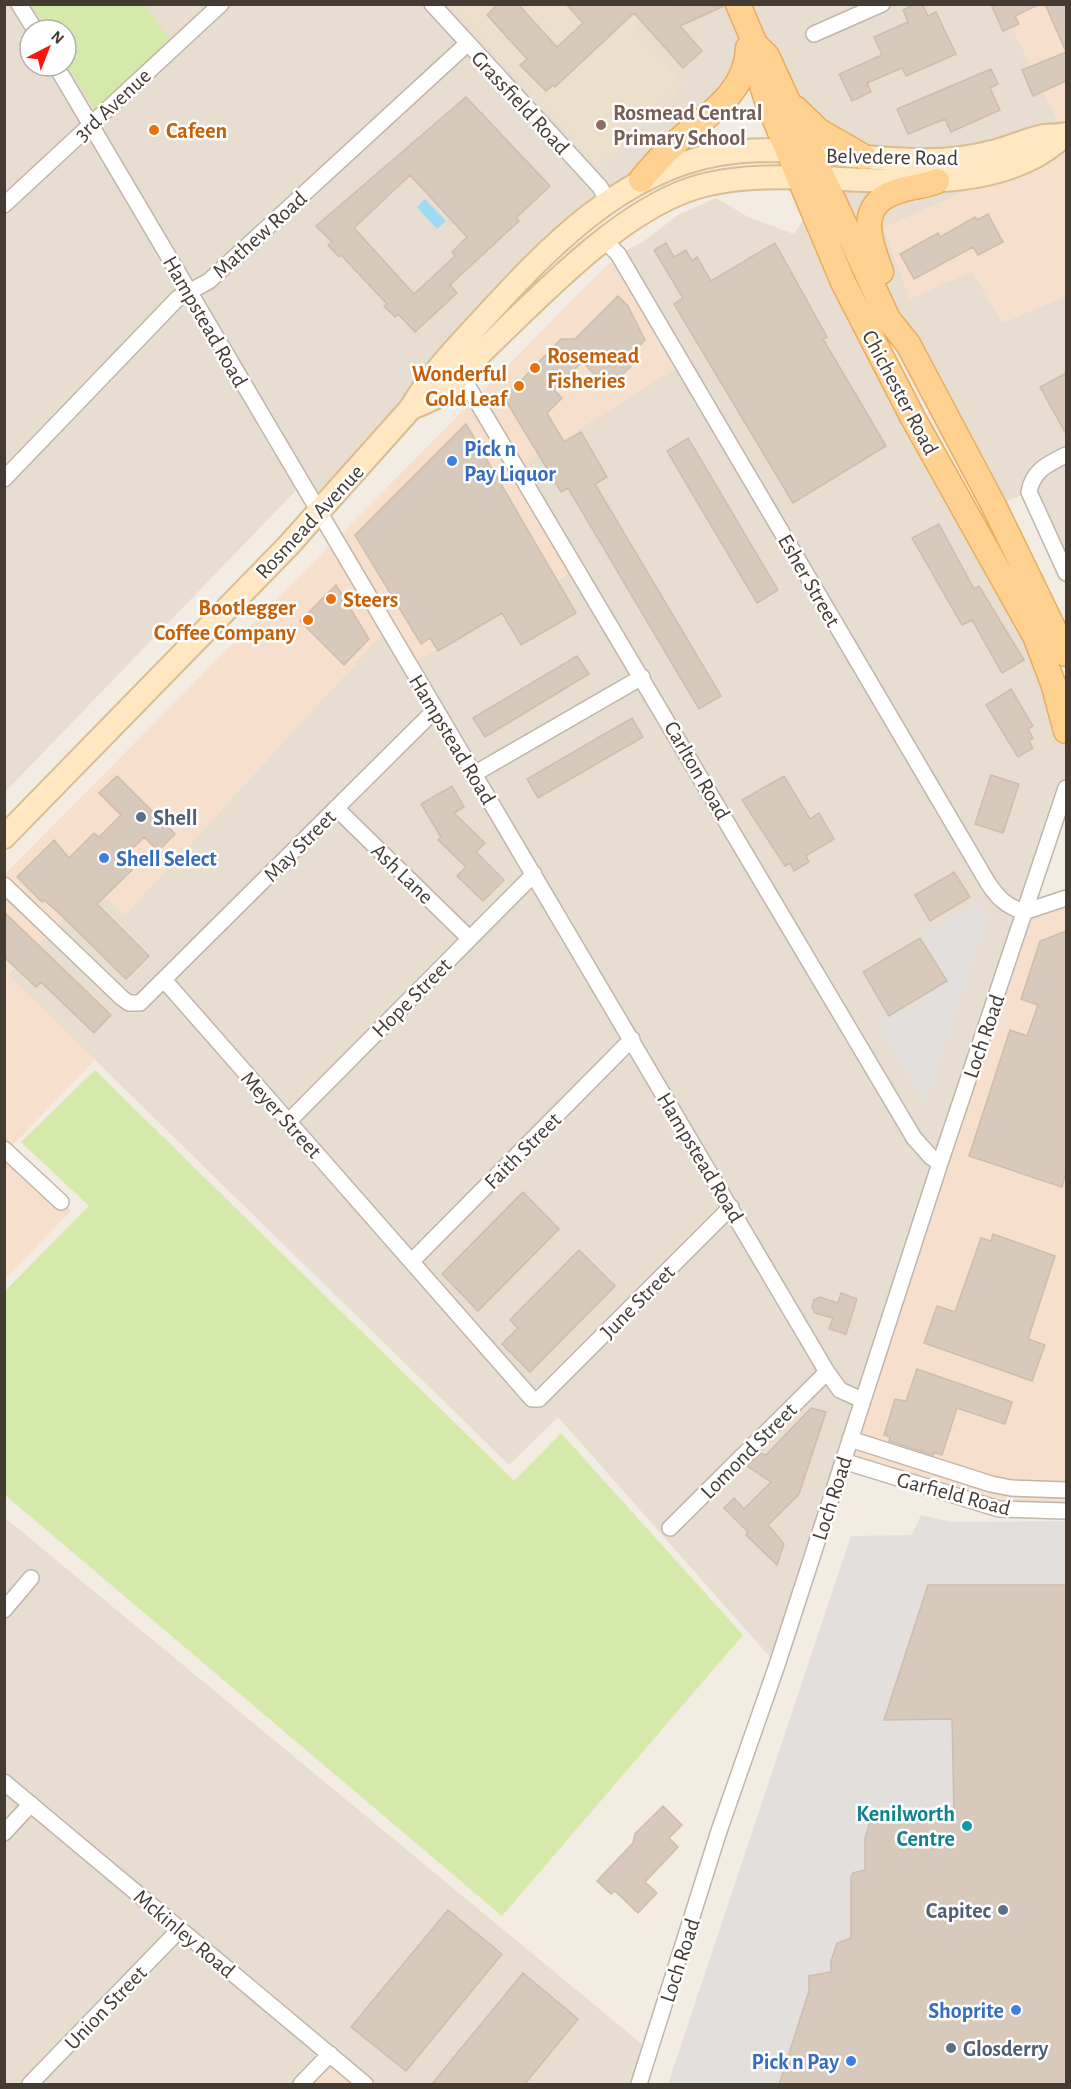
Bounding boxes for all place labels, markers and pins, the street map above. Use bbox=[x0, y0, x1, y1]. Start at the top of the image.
place label: Rosmead Central Primary School bbox=[613, 102, 762, 150]
marker: Rosmead Central Primary School bbox=[594, 118, 608, 132]
place label: Cafeen bbox=[166, 120, 227, 142]
marker: Cafeen bbox=[147, 123, 161, 137]
place label: Rosemead Fisheries bbox=[547, 345, 640, 392]
marker: Rosemead Fisheries bbox=[528, 361, 542, 375]
place label: Wonderful Gold Leaf bbox=[412, 363, 509, 410]
marker: Wonderful Gold Leaf bbox=[512, 379, 526, 393]
place label: Pick n Pay Liquor bbox=[464, 438, 556, 486]
marker: Pick n Pay Liquor bbox=[445, 454, 459, 468]
place label: Steers bbox=[343, 589, 398, 611]
marker: Steers bbox=[324, 592, 338, 606]
place label: Bootlegger Coffee Company bbox=[154, 597, 296, 645]
marker: Bootlegger Coffee Company bbox=[301, 613, 315, 627]
place label: Shell bbox=[153, 807, 197, 829]
marker: Shell bbox=[134, 810, 148, 824]
place label: Shell Select bbox=[116, 848, 217, 870]
marker: Shell Select bbox=[97, 851, 111, 865]
place label: Kenilworth Centre bbox=[856, 1803, 955, 1850]
marker: Kenilworth Centre bbox=[960, 1819, 974, 1833]
place label: Capitec bbox=[926, 1900, 992, 1922]
marker: Capitec bbox=[996, 1903, 1010, 1917]
place label: Shoprite bbox=[928, 2000, 1004, 2022]
marker: Shoprite bbox=[1009, 2003, 1023, 2017]
place label: Glosderry bbox=[963, 2038, 1048, 2061]
marker: Glosderry bbox=[944, 2041, 958, 2055]
place label: Pick n Pay bbox=[752, 2051, 839, 2074]
marker: Pick n Pay bbox=[844, 2054, 858, 2068]

